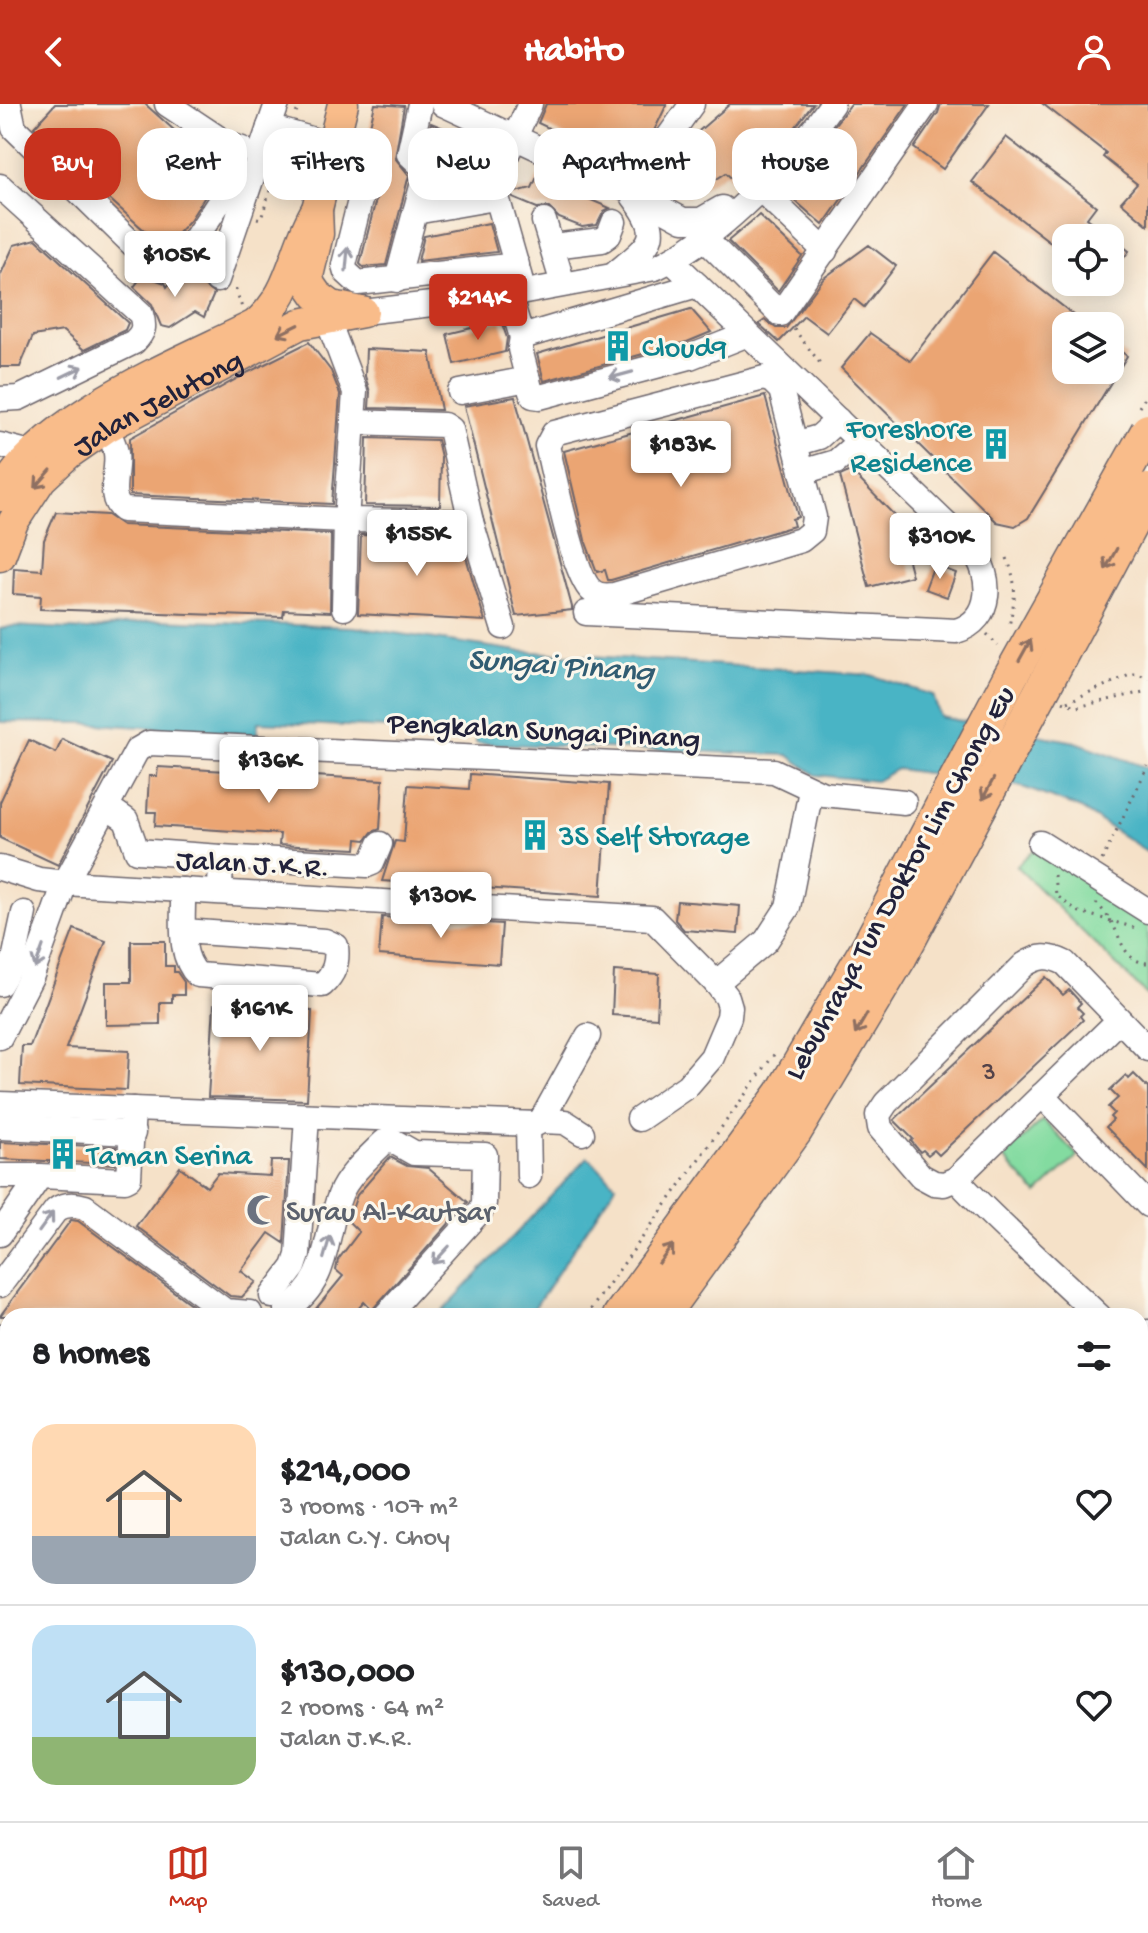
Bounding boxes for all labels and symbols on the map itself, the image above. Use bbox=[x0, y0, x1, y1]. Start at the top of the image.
pin: $105K bbox=[119, 231, 231, 299]
one-way arrow bbox=[340, 246, 355, 273]
pin: $214K bbox=[422, 274, 534, 342]
one-way arrow bbox=[277, 323, 301, 339]
building icon: Cloud9 bbox=[601, 329, 635, 363]
place label: Cloud9 bbox=[642, 333, 727, 368]
street label: Jalan Jelutong bbox=[68, 345, 250, 467]
one-way arrow bbox=[60, 364, 84, 379]
one-way arrow bbox=[609, 369, 635, 384]
place label: Foreshore Residence bbox=[845, 414, 973, 483]
pin: $183K bbox=[625, 421, 737, 489]
building icon: Foreshore Residence bbox=[979, 427, 1013, 461]
one-way arrow bbox=[34, 468, 52, 488]
pin: $155K bbox=[361, 510, 473, 578]
pin: $310K bbox=[884, 513, 996, 581]
one-way arrow bbox=[1102, 547, 1118, 571]
one-way arrow bbox=[1017, 639, 1033, 662]
water label: Sungai Pinang bbox=[466, 643, 657, 694]
street label: Lebuhraya Tun Doktor Lim Chong Eu bbox=[779, 681, 1025, 1087]
street label: Pengkalan Sungai Pinang bbox=[386, 708, 701, 759]
pin: $136K bbox=[213, 737, 325, 805]
one-way arrow bbox=[980, 776, 996, 800]
building icon: 3S Self Storage bbox=[518, 818, 552, 852]
place label: 3S Self Storage bbox=[558, 822, 750, 857]
street label: Jalan J.K.R. bbox=[175, 845, 330, 888]
pin: $130K bbox=[385, 872, 497, 940]
one-way arrow bbox=[30, 944, 45, 969]
pin: $161K bbox=[204, 985, 316, 1053]
one-way arrow bbox=[853, 1012, 869, 1035]
house number: 3 bbox=[981, 1059, 996, 1090]
building icon: Taman Serina bbox=[46, 1137, 80, 1171]
place label: Taman Serina bbox=[85, 1141, 253, 1176]
mosque icon: Surau Al-Kautsar bbox=[245, 1193, 279, 1227]
place label: Surau Al-Kautsar bbox=[286, 1197, 496, 1232]
one-way arrow bbox=[38, 1212, 55, 1234]
one-way arrow bbox=[321, 1235, 335, 1260]
one-way arrow bbox=[658, 1243, 675, 1265]
one-way arrow bbox=[432, 1245, 451, 1265]

